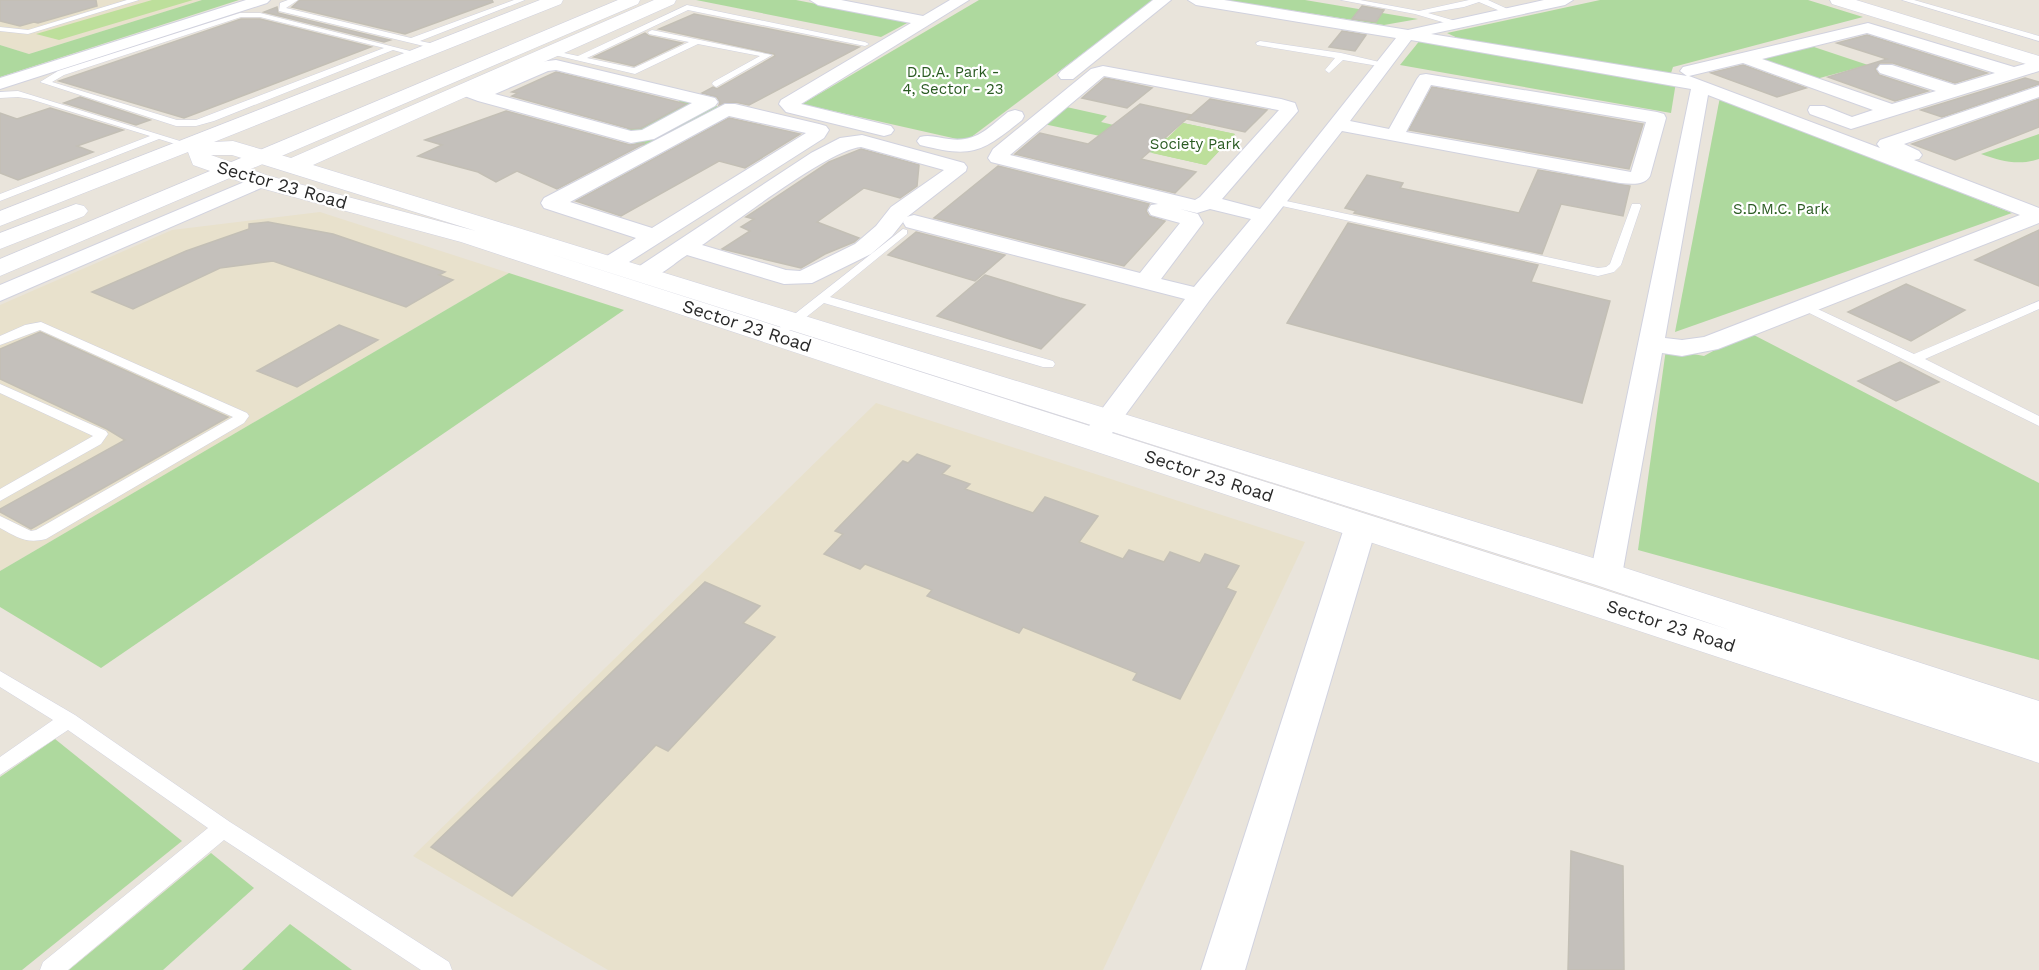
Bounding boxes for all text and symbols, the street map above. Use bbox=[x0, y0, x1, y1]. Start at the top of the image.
park label: D.D.A. Park - 4, Sector - 23 bbox=[902, 63, 1004, 98]
park label: Society Park bbox=[1150, 135, 1241, 153]
street label: Sector 23 Road bbox=[215, 156, 350, 213]
park label: S.D.M.C. Park bbox=[1733, 200, 1829, 218]
street label: Sector 23 Road bbox=[680, 295, 814, 356]
street label: Sector 23 Road bbox=[1142, 445, 1276, 506]
street label: Sector 23 Road bbox=[1604, 595, 1738, 656]

